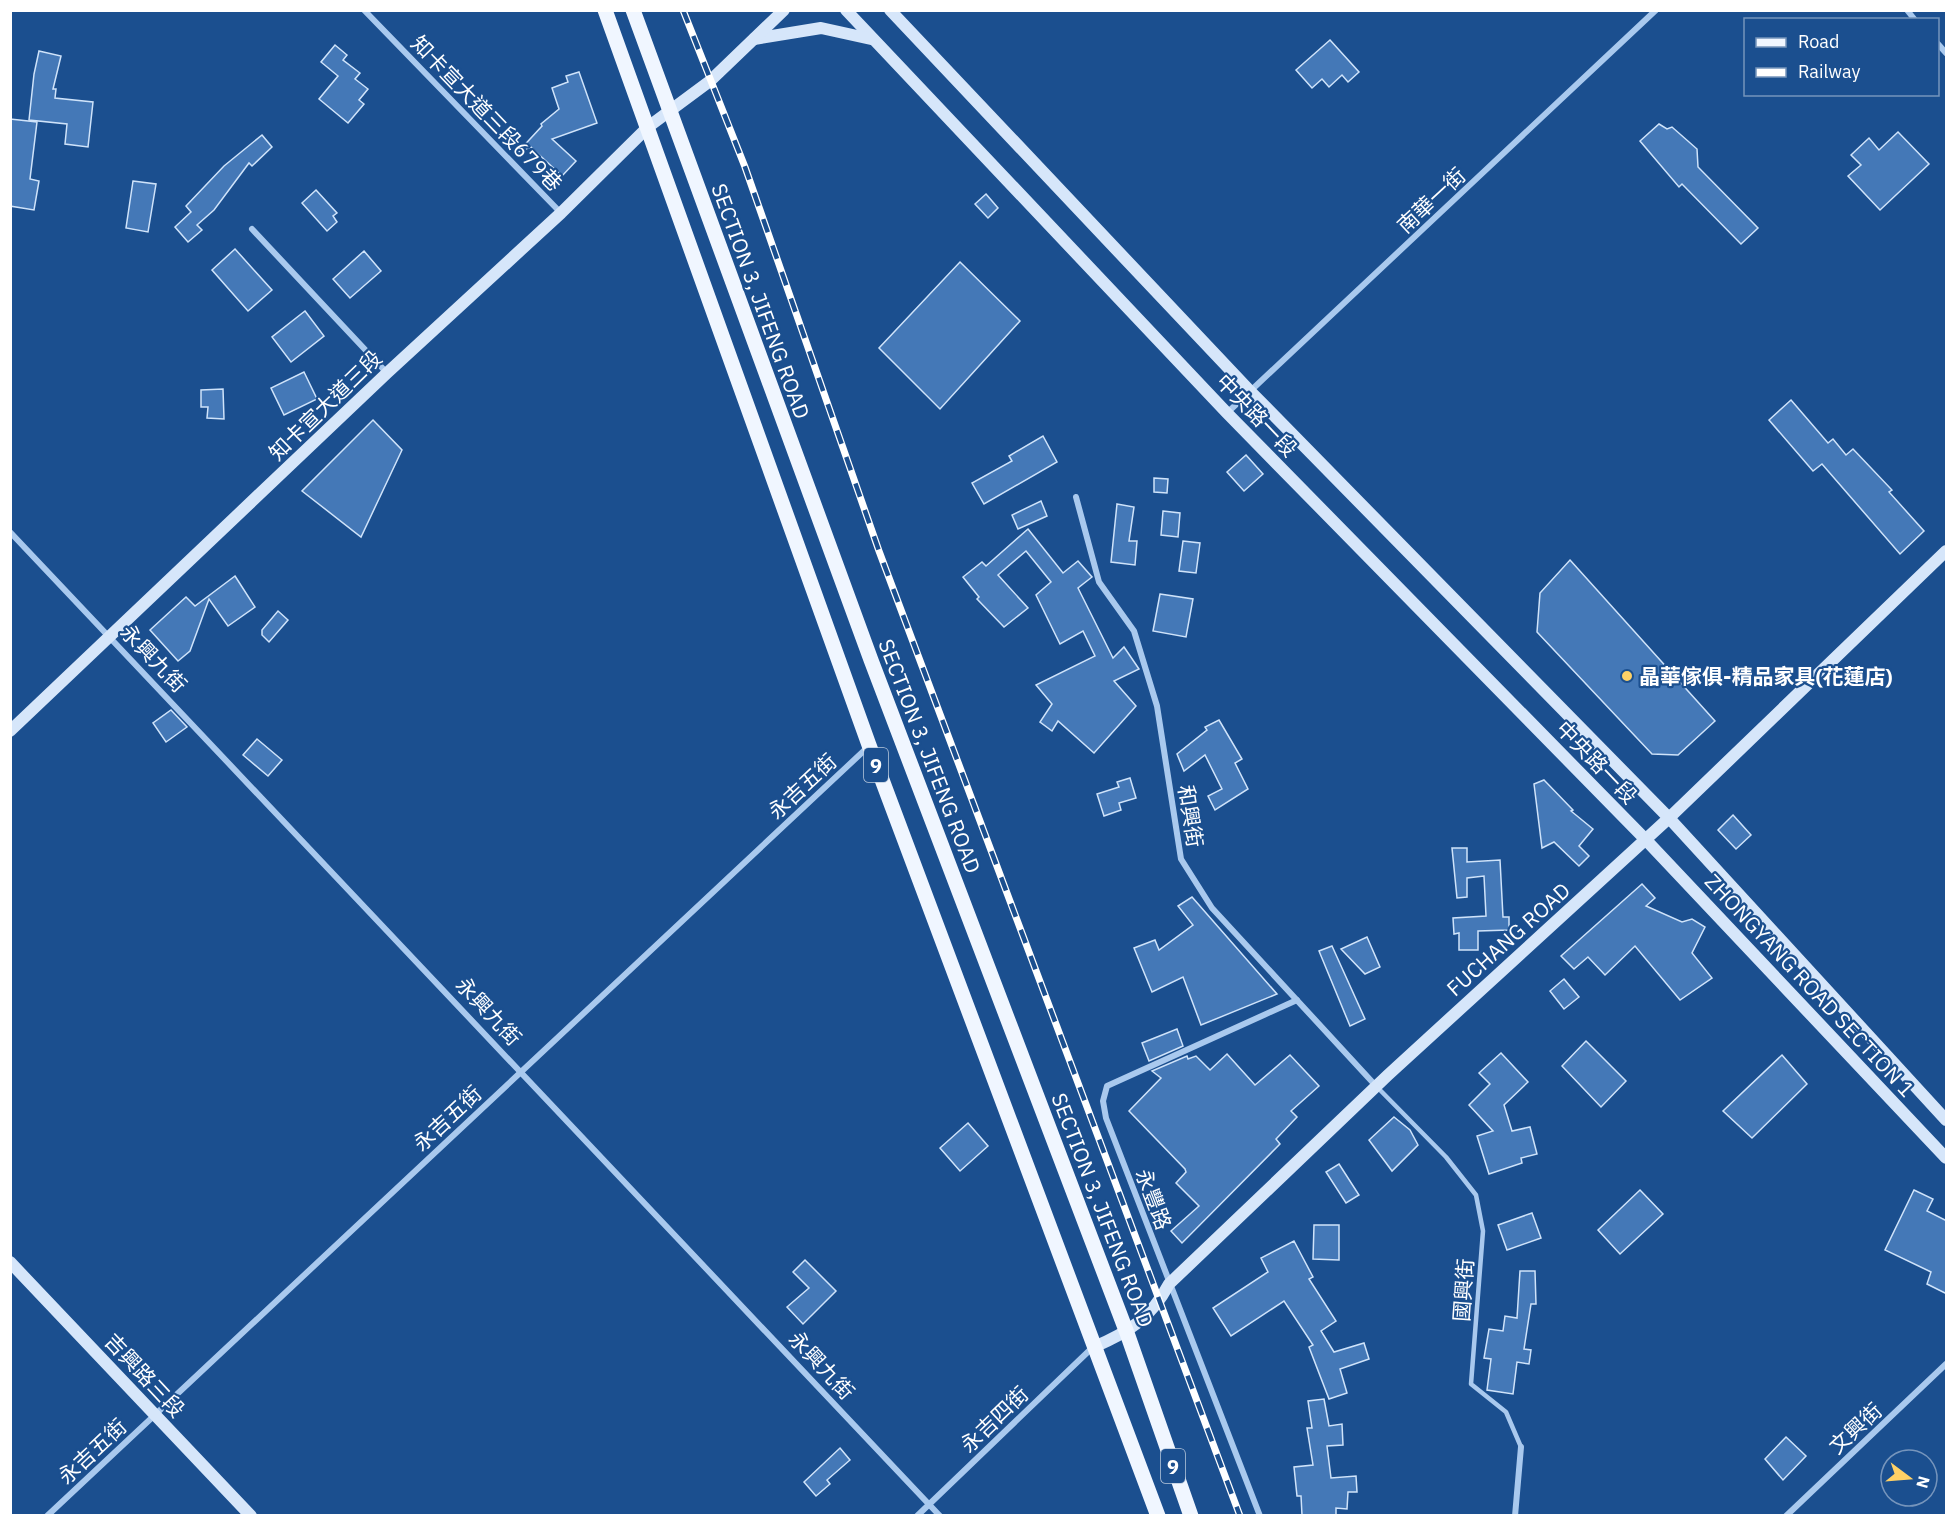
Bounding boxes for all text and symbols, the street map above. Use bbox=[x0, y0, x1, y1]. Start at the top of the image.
legend bbox=[1744, 18, 1939, 96]
street label: 知卡宣大道三段679巷 bbox=[405, 29, 569, 197]
text: Road bbox=[1798, 30, 1839, 53]
text: Railway bbox=[1798, 60, 1860, 83]
street label: 南華一街 bbox=[1391, 161, 1471, 239]
street label: SECTION 3, JIFENG ROAD bbox=[705, 179, 817, 423]
street label: 知卡宣大道三段 bbox=[262, 344, 388, 466]
street label: 中央路一段 bbox=[1210, 368, 1304, 462]
street label: 永興九街 bbox=[115, 618, 193, 698]
street label: SECTION 3, JIFENG ROAD bbox=[872, 635, 988, 877]
place label: 晶華傢俱-精品家具(花蓮店) bbox=[1639, 662, 1893, 690]
marker: 晶華傢俱-精品家具(花蓮店) bbox=[1620, 669, 1634, 683]
street label: 中央路一段 bbox=[1550, 715, 1644, 809]
street label: 永吉五街 bbox=[762, 747, 842, 825]
road number: 9 bbox=[864, 748, 888, 782]
street label: 和興街 bbox=[1172, 783, 1210, 849]
street label: ZHONGYANG ROAD SECTION 1 bbox=[1699, 868, 1921, 1102]
street label: FUCHANG ROAD bbox=[1440, 876, 1576, 1002]
street label: 永興九街 bbox=[450, 971, 528, 1051]
street label: 永吉五街 bbox=[407, 1079, 487, 1157]
street label: SECTION 3, JIFENG ROAD bbox=[1045, 1089, 1161, 1331]
street label: 永豐路 bbox=[1130, 1165, 1178, 1233]
street label: 國興街 bbox=[1447, 1258, 1479, 1322]
street label: 永興九街 bbox=[783, 1325, 861, 1405]
street label: 吉興路三段 bbox=[99, 1327, 191, 1423]
street label: 永吉四街 bbox=[954, 1380, 1034, 1458]
street label: 文興街 bbox=[1822, 1396, 1888, 1460]
street label: 永吉五街 bbox=[52, 1412, 132, 1490]
north arrow bbox=[1879, 1448, 1939, 1508]
road number: 9 bbox=[1161, 1449, 1185, 1483]
text: N bbox=[1912, 1474, 1935, 1490]

